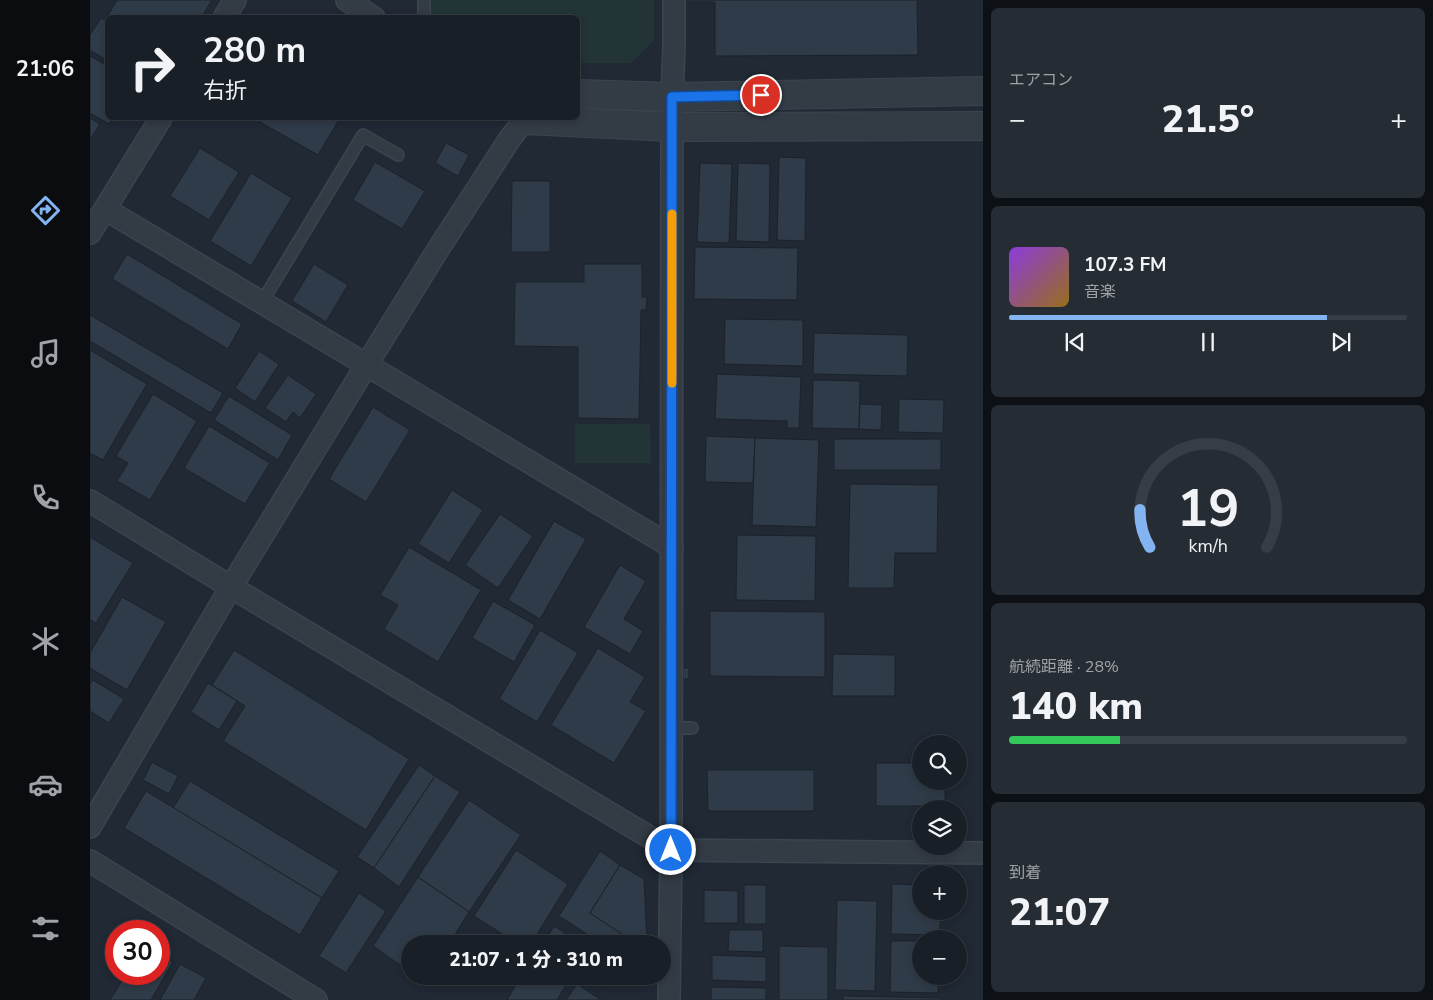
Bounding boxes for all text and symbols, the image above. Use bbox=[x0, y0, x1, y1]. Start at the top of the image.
text: 280 m bbox=[203, 27, 306, 74]
icon: right bbox=[120, 35, 185, 100]
text: 21:06 bbox=[16, 54, 74, 84]
text: エアコン bbox=[1009, 69, 1073, 91]
pin bbox=[740, 74, 782, 116]
text: 右折 bbox=[203, 76, 247, 106]
icon: arrive bbox=[747, 81, 775, 109]
text: 21.5° bbox=[1162, 94, 1254, 145]
text: − bbox=[1009, 101, 1026, 139]
text: + bbox=[1390, 101, 1407, 139]
icon: directions bbox=[28, 193, 63, 228]
text: 107.3 FM bbox=[1084, 252, 1167, 278]
text: 音楽 bbox=[1084, 281, 1116, 303]
icon: previous bbox=[1061, 328, 1089, 356]
icon: pause bbox=[1194, 328, 1222, 356]
icon: next bbox=[1327, 328, 1355, 356]
icon: music bbox=[28, 336, 63, 371]
text: 19 bbox=[1177, 473, 1239, 544]
icon: phone bbox=[28, 480, 63, 515]
text: km/h bbox=[1188, 534, 1228, 558]
icon: climate bbox=[28, 624, 63, 659]
text: 航続距離 · 28% bbox=[1009, 656, 1119, 678]
text: 140 km bbox=[1009, 681, 1143, 732]
map controls bbox=[912, 735, 967, 985]
button: search bbox=[912, 735, 967, 790]
icon: car bbox=[28, 767, 63, 802]
button: layers bbox=[912, 800, 967, 855]
position arrow bbox=[644, 823, 696, 875]
text: 到着 bbox=[1009, 862, 1041, 884]
button: + bbox=[912, 865, 967, 920]
text: 21:07 bbox=[1009, 887, 1110, 938]
icon: filters bbox=[28, 911, 63, 946]
speed limit sign: 30 bbox=[105, 920, 170, 985]
button: − bbox=[912, 930, 967, 985]
text: 21:07 · 1 分 · 310 m bbox=[449, 947, 623, 973]

